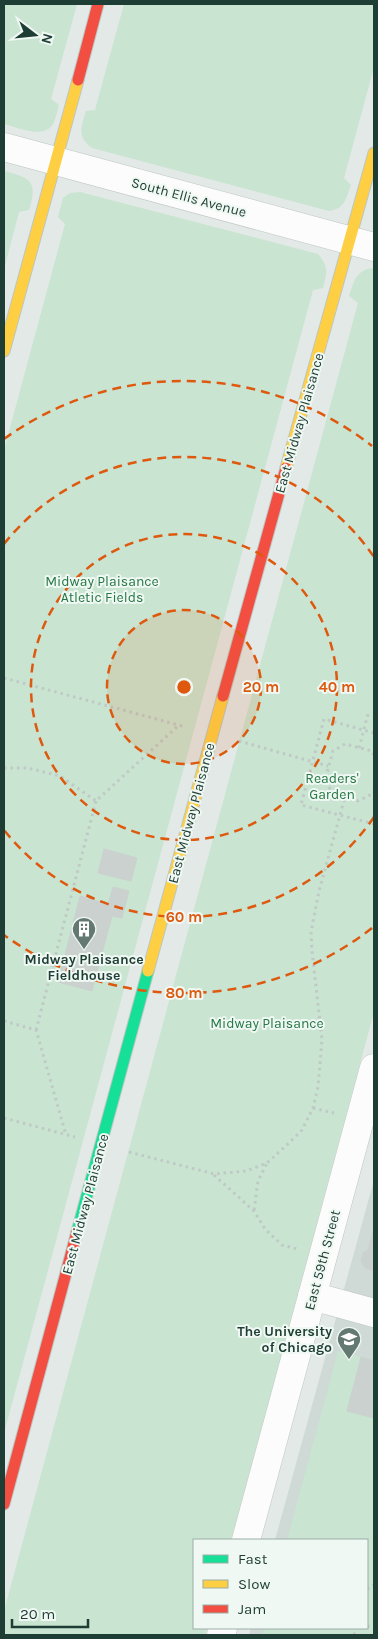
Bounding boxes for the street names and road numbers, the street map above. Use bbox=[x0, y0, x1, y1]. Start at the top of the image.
street label: South Ellis Avenue bbox=[130, 174, 248, 221]
street label: East Midway Plaisance bbox=[271, 351, 328, 495]
street label: East Midway Plaisance bbox=[165, 741, 218, 885]
street label: East Midway Plaisance bbox=[59, 1132, 112, 1276]
street label: East 59th Street bbox=[301, 1208, 344, 1312]

